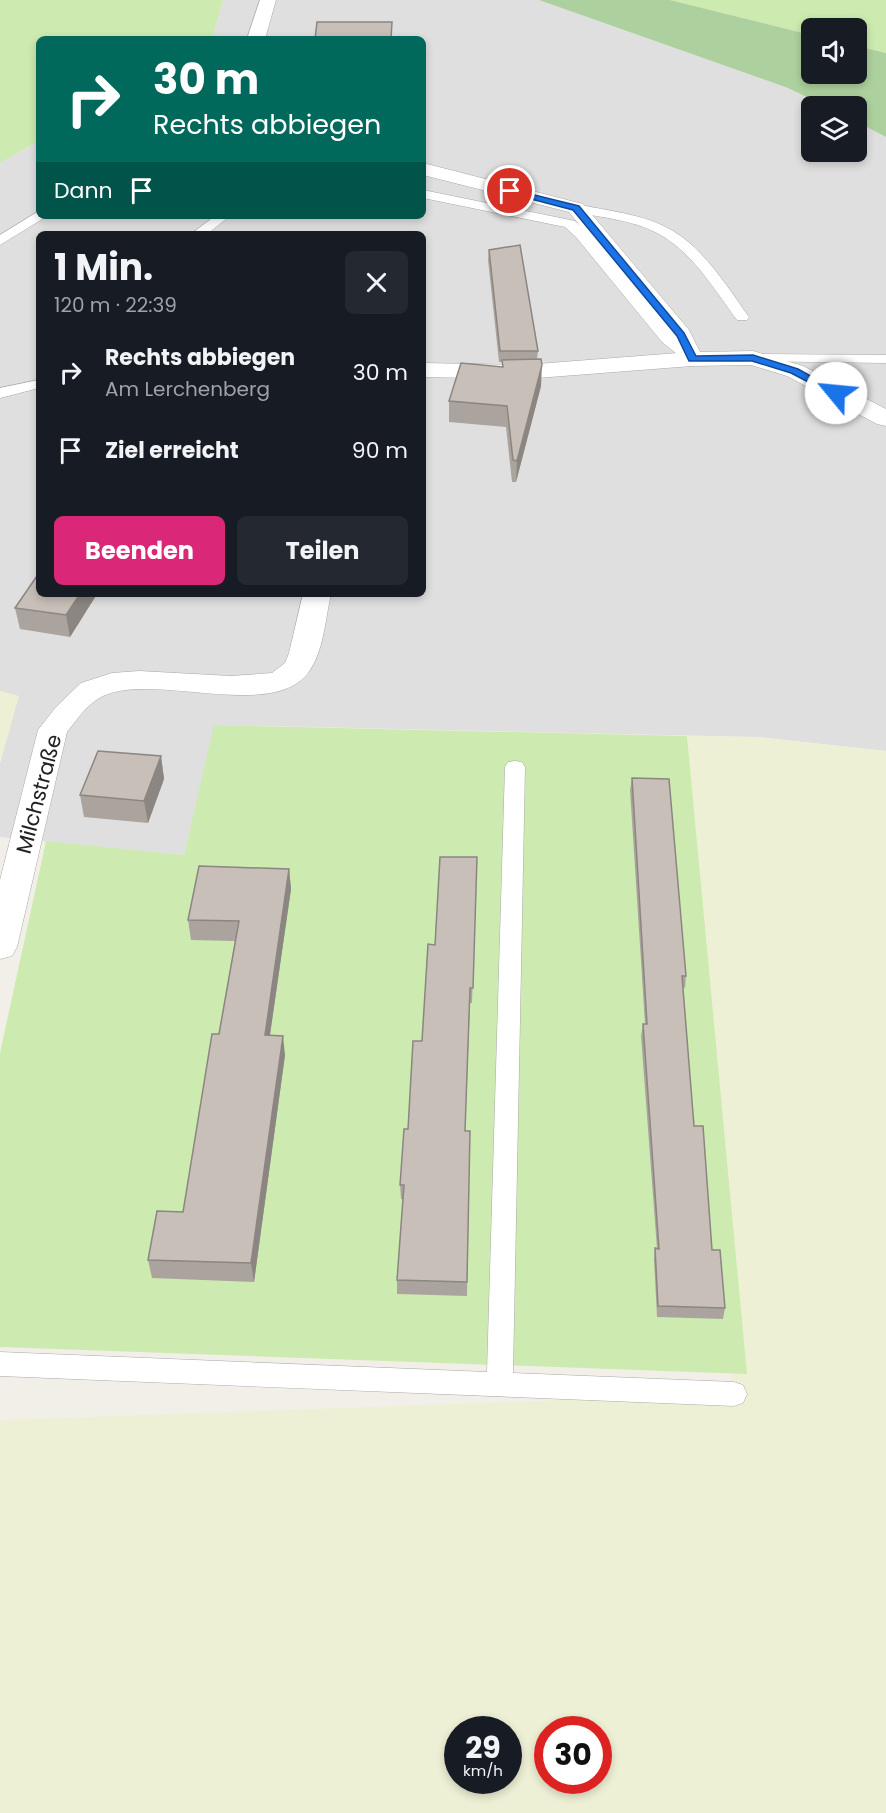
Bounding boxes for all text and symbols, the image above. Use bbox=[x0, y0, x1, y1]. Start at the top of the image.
map controls bbox=[801, 18, 867, 162]
button: sound bbox=[801, 18, 867, 84]
text: 30 m bbox=[153, 50, 259, 109]
icon: right bbox=[54, 60, 132, 138]
button: layers bbox=[801, 96, 867, 162]
text: Rechts abbiegen bbox=[153, 106, 381, 143]
pin bbox=[484, 165, 535, 216]
icon: arrive bbox=[125, 174, 158, 207]
icon: arrive bbox=[493, 174, 526, 207]
text: Dann bbox=[54, 175, 113, 206]
text: 1 Min. bbox=[54, 242, 153, 293]
button: close bbox=[345, 251, 408, 314]
text: 120 m · 22:39 bbox=[54, 291, 177, 319]
text: Rechts abbiegen bbox=[105, 342, 295, 373]
icon: right bbox=[54, 356, 87, 389]
text: 30 m bbox=[353, 357, 408, 388]
position arrow bbox=[804, 361, 868, 425]
text: Am Lerchenberg bbox=[105, 375, 270, 403]
icon: arrive bbox=[54, 434, 87, 467]
text: Ziel erreicht bbox=[105, 435, 239, 466]
text: 90 m bbox=[352, 435, 408, 466]
button: Beenden bbox=[54, 516, 225, 585]
button: Teilen bbox=[237, 516, 408, 585]
street label: Milchstraße bbox=[9, 731, 68, 857]
speed limit sign: 30 bbox=[534, 1716, 612, 1794]
text: 29 bbox=[465, 1726, 501, 1769]
text: km/h bbox=[463, 1760, 503, 1781]

